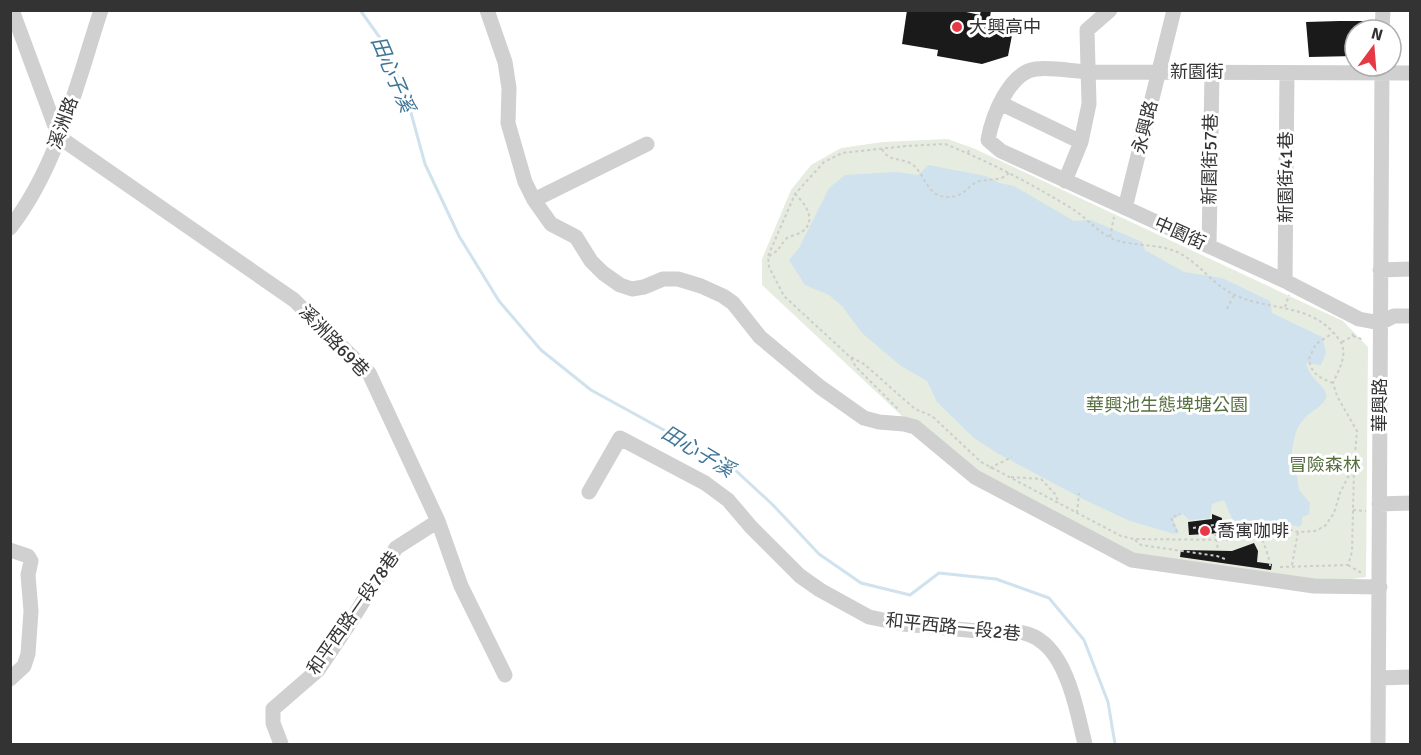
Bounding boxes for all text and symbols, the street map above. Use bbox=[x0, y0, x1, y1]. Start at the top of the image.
place label: 大興高中 bbox=[969, 16, 1041, 38]
north arrow bbox=[1343, 18, 1403, 78]
marker: 大興高中 bbox=[950, 20, 964, 34]
text: N bbox=[1369, 23, 1385, 46]
water label: 田心子溪 bbox=[365, 32, 421, 119]
street label: 新園街 bbox=[1170, 61, 1224, 83]
street label: 溪洲路 bbox=[43, 94, 83, 152]
street label: 永興路 bbox=[1128, 98, 1162, 156]
street label: 新園街57巷 bbox=[1198, 113, 1222, 205]
street label: 新園街41巷 bbox=[1275, 131, 1297, 223]
street label: 中園街 bbox=[1151, 212, 1209, 254]
street label: 溪洲路69巷 bbox=[294, 300, 374, 382]
street label: 華興路 bbox=[1369, 378, 1391, 432]
park label: 華興池生態埤塘公園 bbox=[1086, 394, 1248, 416]
water label: 田心子溪 bbox=[657, 420, 741, 484]
park label: 冒險森林 bbox=[1289, 454, 1361, 476]
place label: 喬寓咖啡 bbox=[1217, 520, 1289, 542]
marker: 喬寓咖啡 bbox=[1198, 524, 1212, 538]
street label: 和平西路一段78巷 bbox=[302, 547, 404, 679]
street label: 和平西路一段2巷 bbox=[884, 609, 1022, 645]

